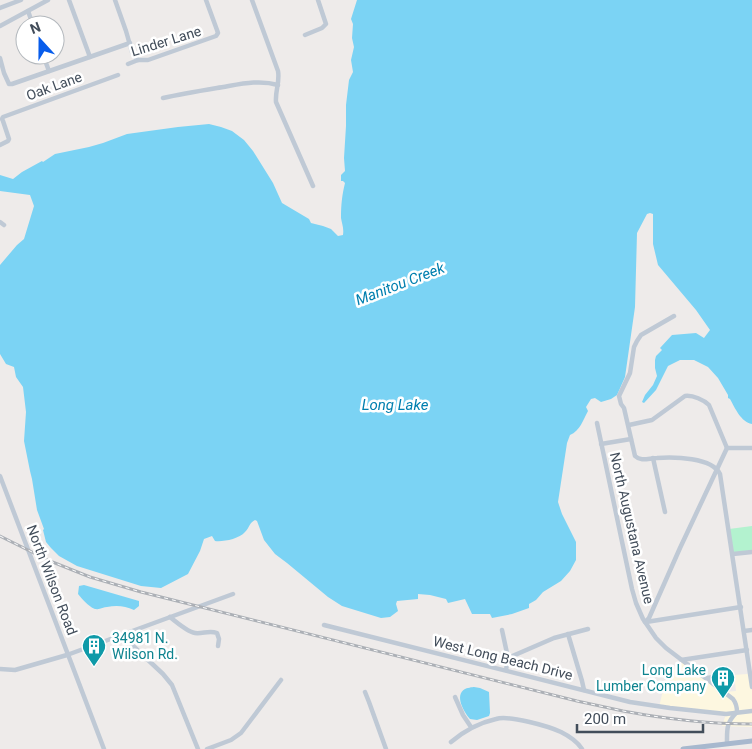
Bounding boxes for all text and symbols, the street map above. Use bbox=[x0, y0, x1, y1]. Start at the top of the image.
north arrow bbox=[15, 15, 65, 65]
text: N bbox=[28, 19, 43, 37]
street label: Linder Lane bbox=[129, 23, 203, 59]
street label: Oak Lane bbox=[24, 69, 84, 103]
water label: Manitou Creek bbox=[353, 259, 448, 309]
water label: Long Lake bbox=[362, 396, 429, 414]
street label: North Augustana Avenue bbox=[607, 451, 657, 605]
street label: North Wilson Road bbox=[24, 523, 80, 637]
place label: 34981 N. Wilson Rd. bbox=[112, 630, 178, 662]
building icon: 34981 N. Wilson Rd. bbox=[81, 633, 107, 667]
street label: West Long Beach Drive bbox=[432, 633, 574, 683]
place label: Long Lake Lumber Company bbox=[596, 662, 706, 694]
building icon: Long Lake Lumber Company bbox=[710, 665, 736, 699]
scale bar bbox=[577, 702, 703, 734]
text: 200 m bbox=[584, 710, 626, 728]

